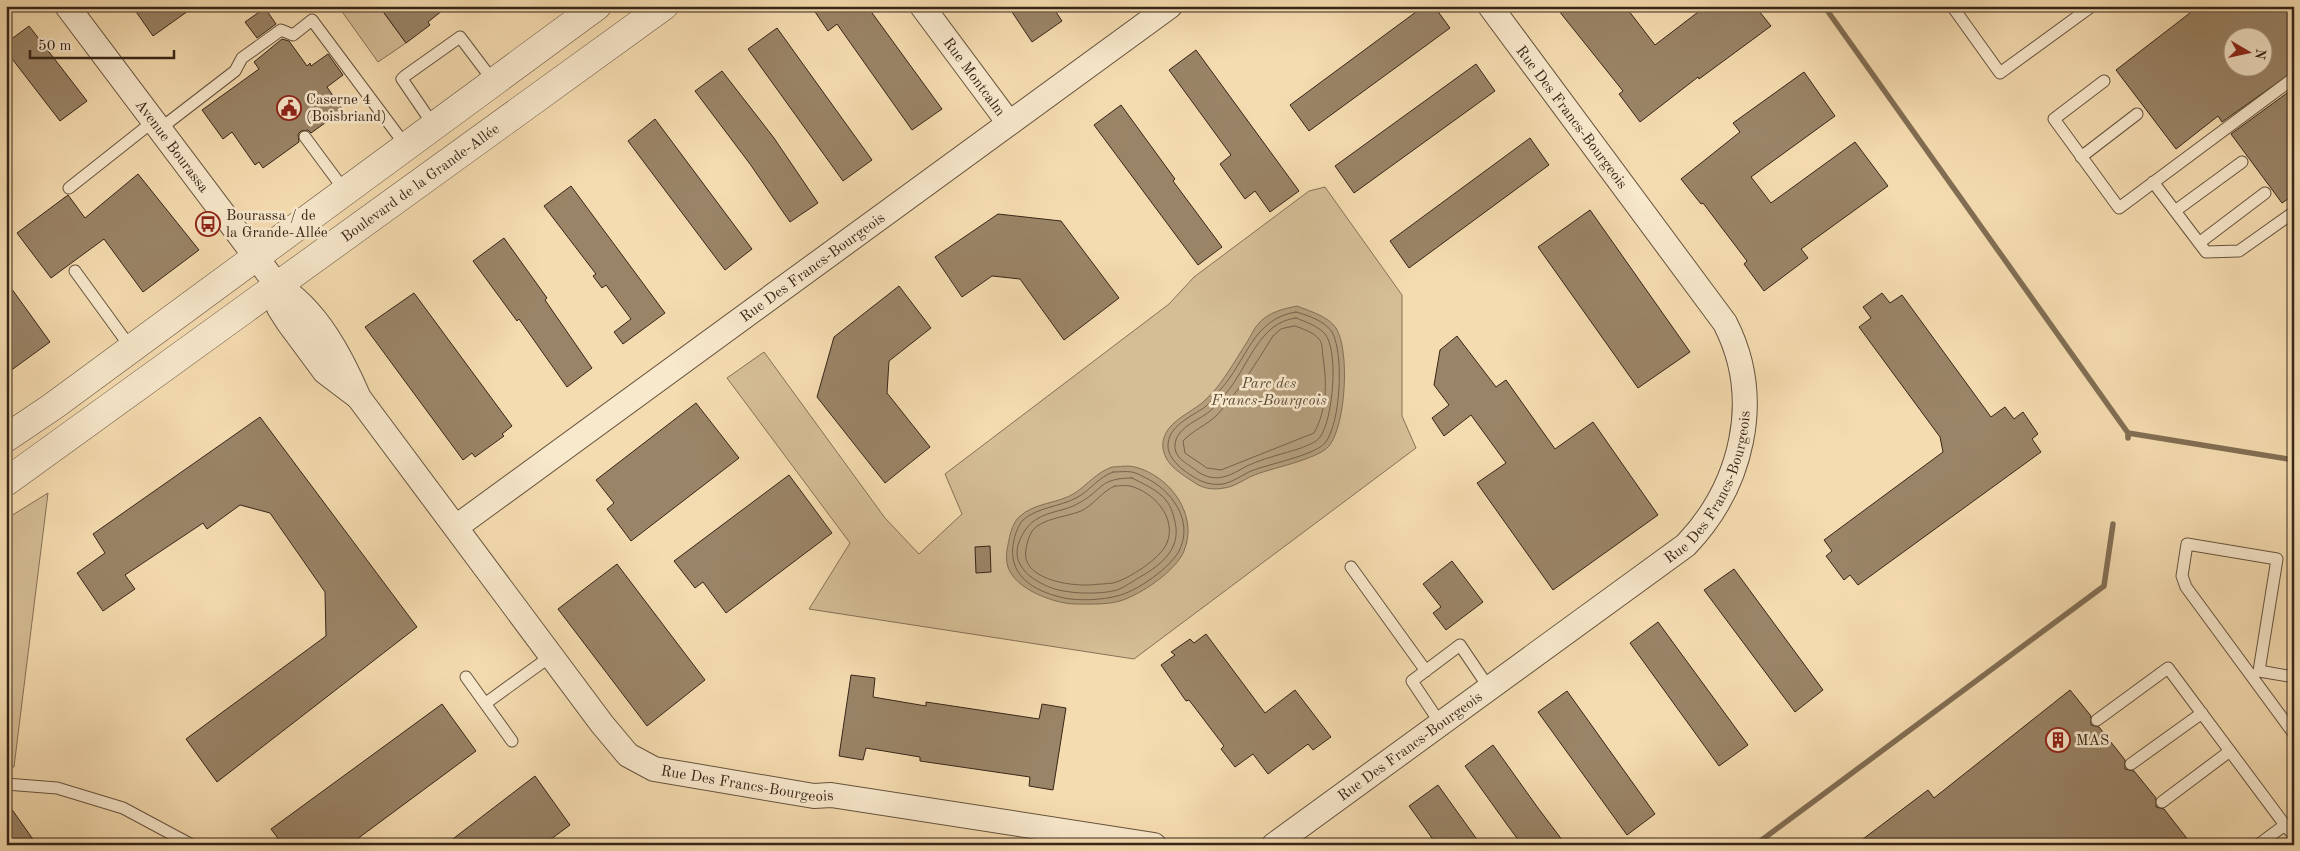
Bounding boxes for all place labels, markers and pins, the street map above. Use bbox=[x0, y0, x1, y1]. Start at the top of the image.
place label: Caserne 4 (Boisbriand) bbox=[306, 93, 387, 125]
public building icon: Caserne 4 (Boisbriand) bbox=[276, 95, 302, 121]
place label: Bourassa / de la Grande-Allée bbox=[226, 209, 328, 241]
bus stop icon: Bourassa / de la Grande-Allée bbox=[195, 211, 221, 237]
building icon: MAS bbox=[2045, 727, 2071, 753]
place label: MAS bbox=[2076, 734, 2109, 749]

